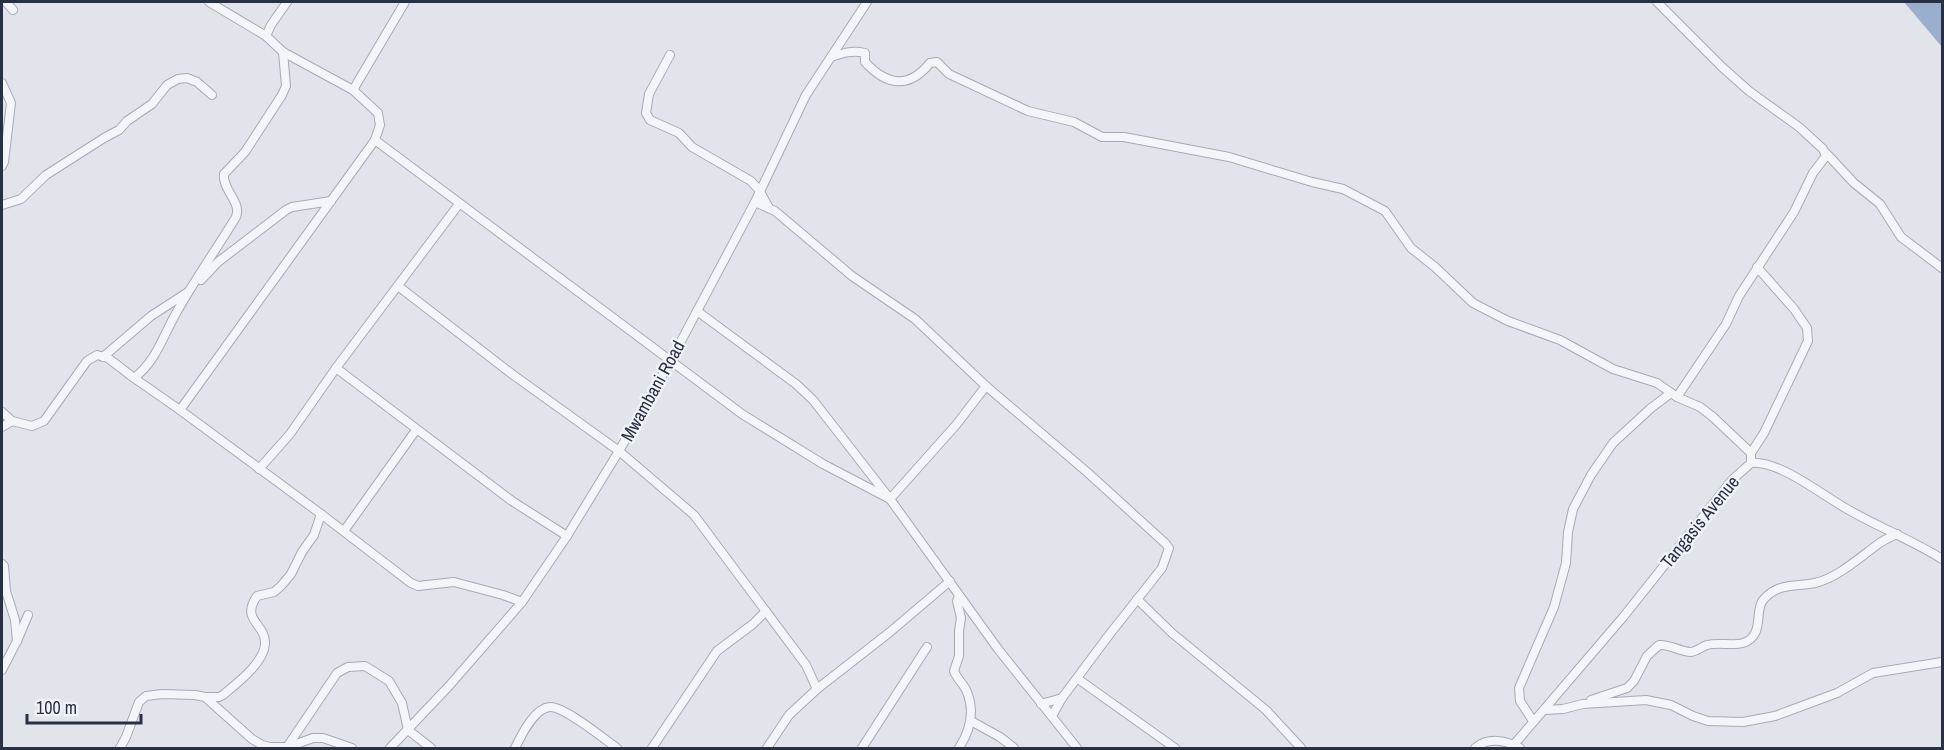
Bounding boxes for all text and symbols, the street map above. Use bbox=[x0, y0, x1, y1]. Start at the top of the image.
street label: Mwambani Road bbox=[615, 336, 691, 446]
street label: Tangasis Avenue bbox=[1655, 470, 1745, 573]
scale bar bbox=[27, 687, 141, 725]
text: 100 m bbox=[36, 695, 77, 720]

